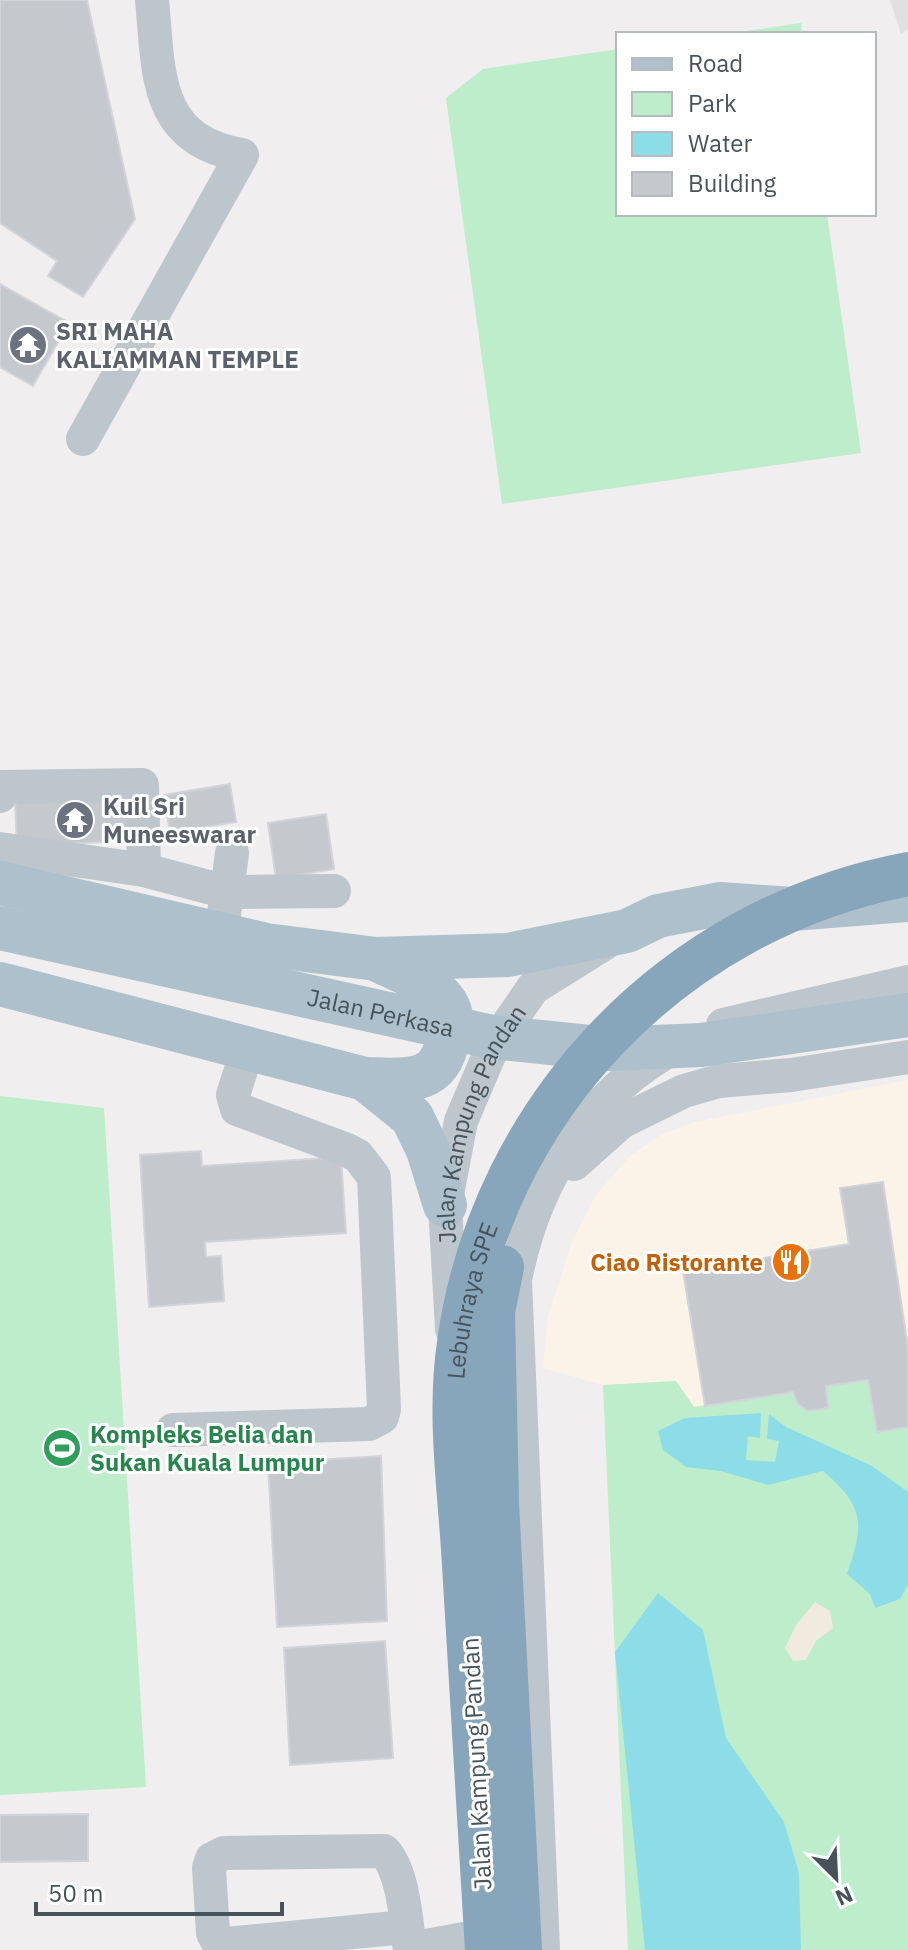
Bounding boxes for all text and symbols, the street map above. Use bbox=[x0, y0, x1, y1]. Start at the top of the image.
legend bbox=[616, 32, 876, 216]
text: Road bbox=[688, 47, 743, 79]
text: Park bbox=[688, 87, 737, 119]
text: Water bbox=[688, 127, 752, 159]
text: Building bbox=[688, 167, 776, 199]
place label: SRI MAHA KALIAMMAN TEMPLE bbox=[56, 315, 299, 375]
temple icon: SRI MAHA KALIAMMAN TEMPLE bbox=[7, 324, 49, 366]
place label: Kuil Sri Muneeswarar bbox=[103, 790, 257, 850]
temple icon: Kuil Sri Muneeswarar bbox=[54, 799, 96, 841]
street label: Jalan Perkasa bbox=[304, 981, 457, 1044]
street label: Jalan Kampung Pandan bbox=[429, 998, 533, 1245]
street label: Lebuhraya SPE bbox=[439, 1218, 505, 1380]
restaurant icon: Ciao Ristorante bbox=[770, 1241, 812, 1283]
place label: Ciao Ristorante bbox=[590, 1246, 763, 1278]
place label: Kompleks Belia dan Sukan Kuala Lumpur bbox=[90, 1418, 325, 1478]
sports icon: Kompleks Belia dan Sukan Kuala Lumpur bbox=[41, 1427, 83, 1469]
street label: Jalan Kampung Pandan bbox=[453, 1637, 499, 1891]
north arrow bbox=[796, 1838, 876, 1918]
scale bar bbox=[36, 1866, 282, 1916]
text: 50 m bbox=[48, 1877, 103, 1909]
text: N bbox=[831, 1880, 858, 1913]

